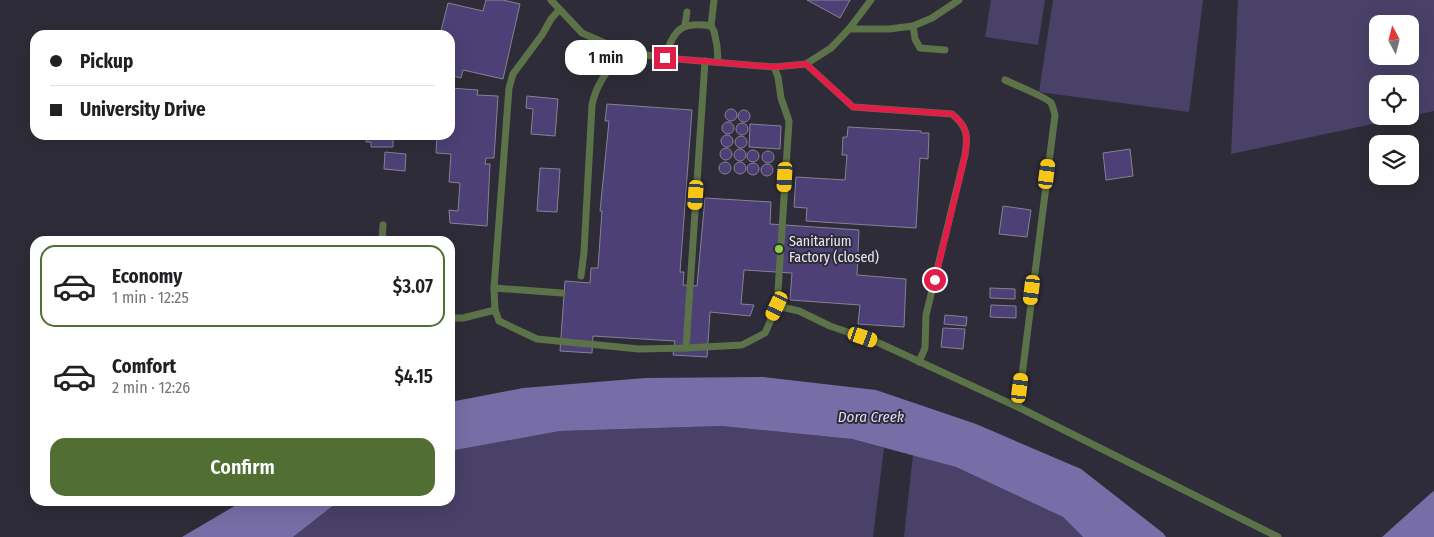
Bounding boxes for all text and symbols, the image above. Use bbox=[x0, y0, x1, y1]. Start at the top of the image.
north arrow bbox=[1369, 15, 1419, 65]
map controls bbox=[1369, 15, 1419, 185]
callout: 1 min bbox=[565, 40, 648, 76]
route end bbox=[654, 47, 676, 69]
text: 1 min bbox=[589, 48, 623, 67]
text: Pickup bbox=[80, 50, 133, 73]
button: locate bbox=[1369, 75, 1419, 125]
text: University Drive bbox=[80, 98, 206, 121]
button: layers bbox=[1369, 135, 1419, 185]
car bbox=[1037, 158, 1056, 190]
car bbox=[776, 162, 793, 192]
car bbox=[687, 180, 704, 210]
place label: Sanitarium Factory (closed) bbox=[789, 233, 879, 266]
marker: Sanitarium Factory (closed) bbox=[773, 243, 785, 255]
icon: car bbox=[52, 264, 97, 309]
text: Economy bbox=[112, 265, 182, 288]
route start bbox=[924, 269, 946, 291]
car bbox=[1022, 274, 1041, 306]
text: $3.07 bbox=[393, 275, 433, 298]
text: 1 min · 12:25 bbox=[112, 288, 189, 307]
car bbox=[763, 289, 790, 323]
car bbox=[846, 325, 879, 349]
icon: car bbox=[52, 354, 97, 399]
text: Comfort bbox=[112, 355, 176, 378]
text: $4.15 bbox=[394, 365, 433, 388]
car bbox=[1010, 372, 1029, 404]
text: 2 min · 12:26 bbox=[112, 378, 190, 397]
water label: Dora Creek bbox=[838, 408, 905, 426]
button: Confirm bbox=[50, 438, 435, 496]

